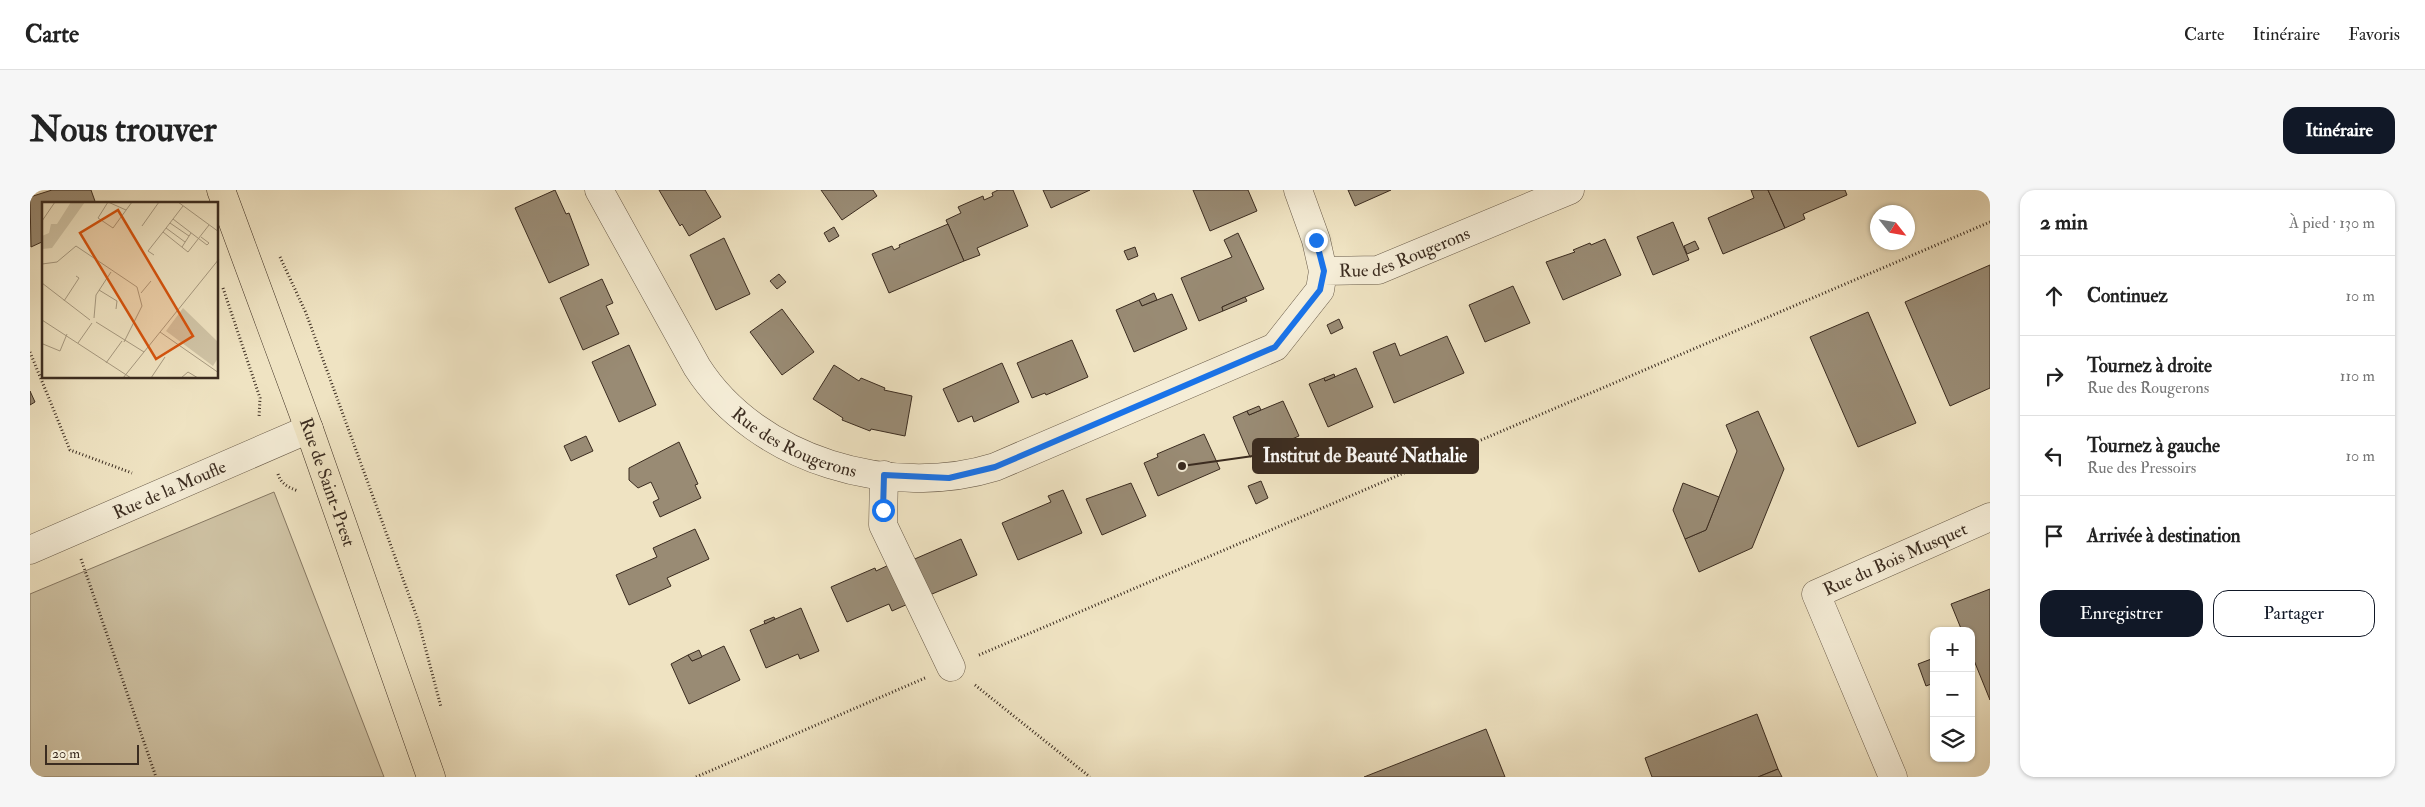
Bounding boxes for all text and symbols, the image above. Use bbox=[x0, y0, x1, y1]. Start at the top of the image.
text: Carte bbox=[25, 19, 79, 50]
text: Carte bbox=[2184, 23, 2225, 46]
text: Itinéraire bbox=[2253, 23, 2320, 46]
text: Favoris bbox=[2348, 23, 2400, 46]
button: Itinéraire bbox=[2283, 107, 2395, 154]
text: Nous trouver bbox=[30, 108, 217, 152]
inset map bbox=[42, 202, 219, 379]
north arrow bbox=[1870, 205, 1915, 250]
text: 2 min bbox=[2040, 209, 2088, 236]
text: À pied · 130 m bbox=[2289, 213, 2375, 233]
street label: Rue des Rougerons bbox=[1339, 222, 1473, 283]
route end bbox=[1305, 229, 1328, 252]
icon: ahead bbox=[2040, 282, 2068, 310]
text: Continuez bbox=[2087, 284, 2168, 308]
text: 10 m bbox=[2345, 286, 2375, 306]
text: Tournez à droite bbox=[2087, 354, 2212, 378]
icon: right bbox=[2040, 362, 2068, 390]
text: 110 m bbox=[2340, 366, 2375, 386]
text: Rue des Rougerons bbox=[2087, 378, 2209, 398]
street label: Rue des Rougerons bbox=[727, 403, 859, 483]
street label: Rue de Saint-Prest bbox=[294, 415, 360, 550]
text: Tournez à gauche bbox=[2087, 434, 2220, 458]
callout: Institut de Beauté Nathalie bbox=[1253, 439, 1478, 473]
icon: left bbox=[2040, 442, 2068, 470]
text: Institut de Beauté Nathalie bbox=[1263, 444, 1467, 468]
text: 10 m bbox=[2345, 446, 2375, 466]
street label: Rue de la Moufle bbox=[109, 455, 230, 525]
text: Rue des Pressoirs bbox=[2087, 458, 2196, 478]
route start bbox=[872, 499, 895, 522]
street label: Rue du Bois Musquet bbox=[1820, 517, 1971, 601]
icon: arrive bbox=[2040, 522, 2068, 550]
text: Arrivée à destination bbox=[2087, 524, 2241, 548]
button: Enregistrer bbox=[2040, 590, 2203, 637]
button: Partager bbox=[2213, 590, 2375, 637]
map controls bbox=[1930, 627, 1975, 762]
button: + bbox=[1930, 627, 1975, 672]
button: − bbox=[1930, 672, 1975, 717]
button: layers bbox=[1930, 717, 1975, 762]
scale bar bbox=[45, 742, 139, 765]
text: 20 m bbox=[52, 745, 80, 762]

